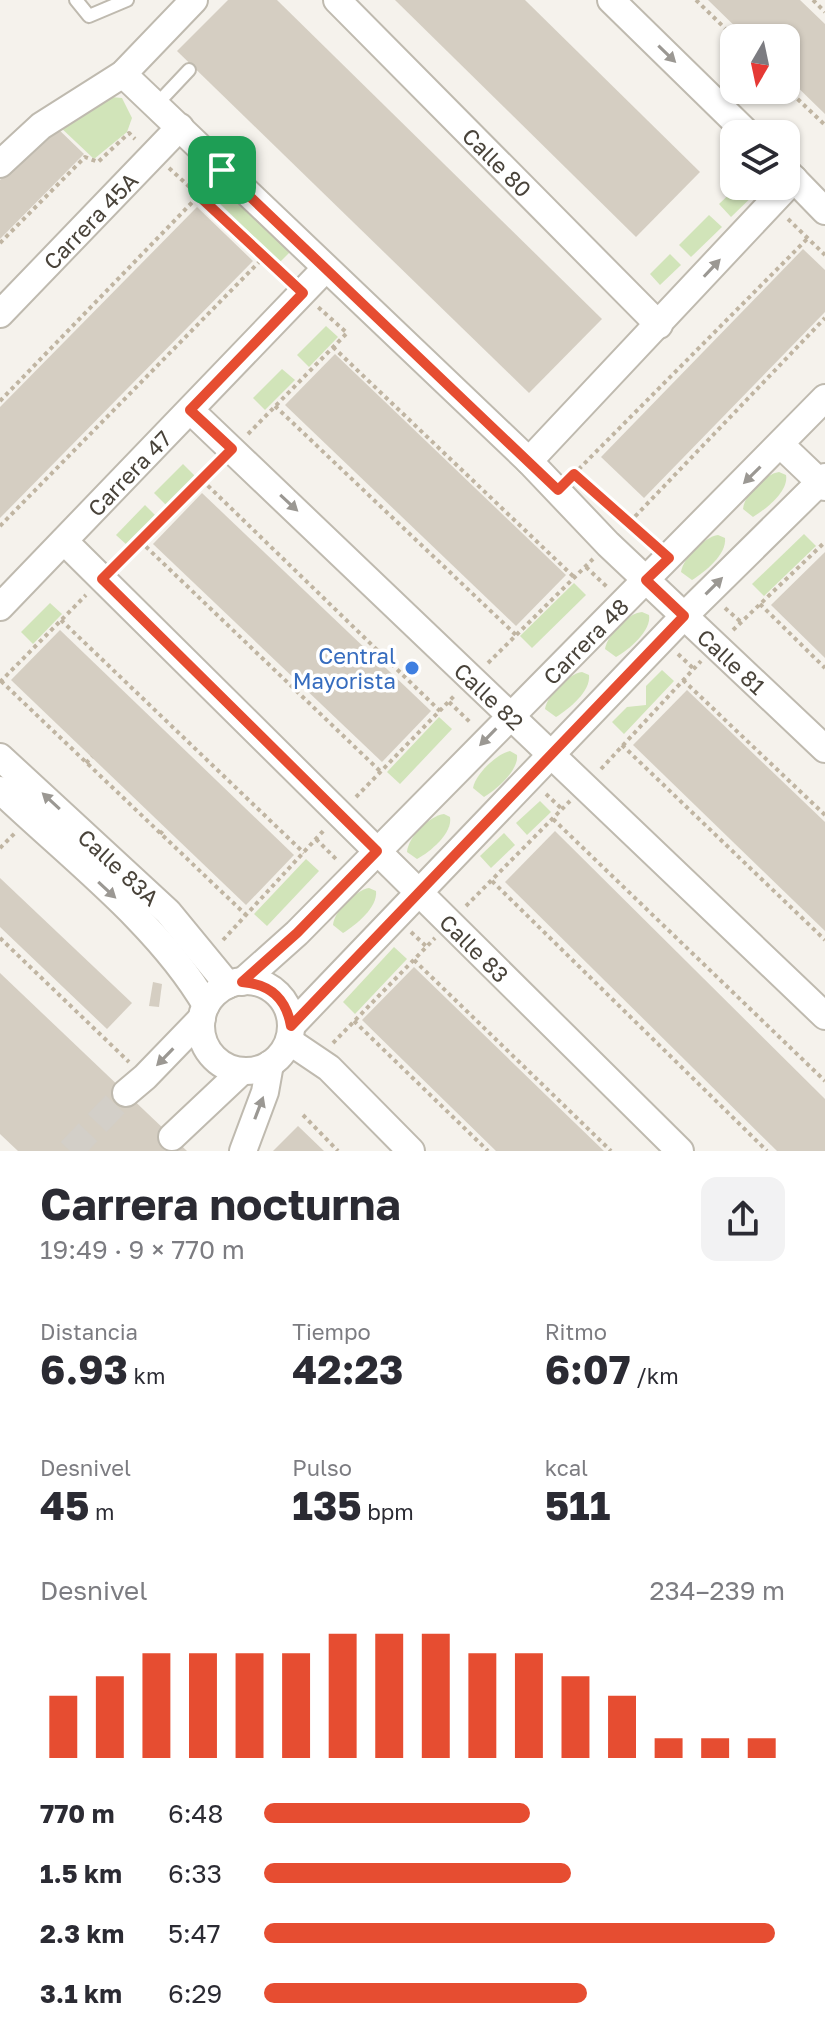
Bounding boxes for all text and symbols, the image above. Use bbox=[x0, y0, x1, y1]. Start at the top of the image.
north arrow bbox=[720, 24, 800, 104]
map controls bbox=[720, 24, 800, 200]
one-way arrow bbox=[657, 45, 676, 63]
button: layers bbox=[720, 120, 800, 200]
street label: Calle 80 bbox=[457, 122, 538, 202]
pin bbox=[188, 136, 256, 204]
icon: arrive bbox=[200, 148, 244, 192]
street label: Carrera 45A bbox=[37, 166, 143, 275]
one-way arrow bbox=[703, 258, 721, 277]
street label: Carrera 47 bbox=[82, 424, 176, 521]
one-way arrow bbox=[743, 465, 762, 484]
one-way arrow bbox=[279, 493, 298, 511]
one-way arrow bbox=[704, 578, 723, 596]
street label: Carrera 48 bbox=[537, 592, 634, 690]
street label: Calle 81 bbox=[692, 623, 772, 700]
place label: Central Mayorista bbox=[293, 642, 396, 694]
street label: Calle 82 bbox=[449, 656, 530, 735]
marker: Central Mayorista bbox=[403, 659, 421, 677]
one-way arrow bbox=[479, 727, 497, 746]
one-way arrow bbox=[41, 792, 60, 810]
street label: Calle 83A bbox=[73, 823, 165, 911]
one-way arrow bbox=[97, 881, 116, 899]
street label: Calle 83 bbox=[435, 908, 515, 988]
one-way arrow bbox=[156, 1047, 174, 1066]
one-way arrow bbox=[253, 1096, 266, 1120]
text: Carrera nocturna bbox=[40, 1177, 401, 1230]
button: share bbox=[701, 1177, 785, 1261]
text: 19:49 · 9 × 770 m bbox=[40, 1234, 245, 1265]
text: Distancia bbox=[40, 1318, 138, 1345]
text: Tiempo bbox=[292, 1318, 371, 1345]
text: Ritmo bbox=[545, 1318, 607, 1345]
text: 6.93 bbox=[40, 1345, 128, 1393]
text: 42:23 bbox=[292, 1345, 403, 1393]
text: 6:07 bbox=[545, 1345, 631, 1393]
text: km bbox=[128, 1362, 165, 1389]
text: /km bbox=[631, 1362, 679, 1389]
text: Desnivel bbox=[40, 1454, 131, 1481]
text: Pulso bbox=[292, 1454, 352, 1481]
text: kcal bbox=[545, 1454, 588, 1481]
text: 45 bbox=[40, 1481, 89, 1529]
text: 135 bbox=[292, 1481, 362, 1529]
text: 511 bbox=[545, 1481, 610, 1529]
text: m bbox=[89, 1498, 114, 1525]
text: bpm bbox=[362, 1498, 414, 1525]
text: Desnivel bbox=[40, 1575, 147, 1606]
text: 234–239 m bbox=[650, 1575, 785, 1606]
text: 770 m bbox=[40, 1798, 115, 1829]
text: 6:48 bbox=[168, 1798, 223, 1829]
text: 1.5 km bbox=[40, 1858, 122, 1889]
text: 6:33 bbox=[168, 1858, 222, 1889]
text: 2.3 km bbox=[40, 1918, 124, 1949]
text: 5:47 bbox=[168, 1918, 221, 1949]
text: 3.1 km bbox=[40, 1978, 122, 2009]
text: 6:29 bbox=[168, 1978, 222, 2009]

